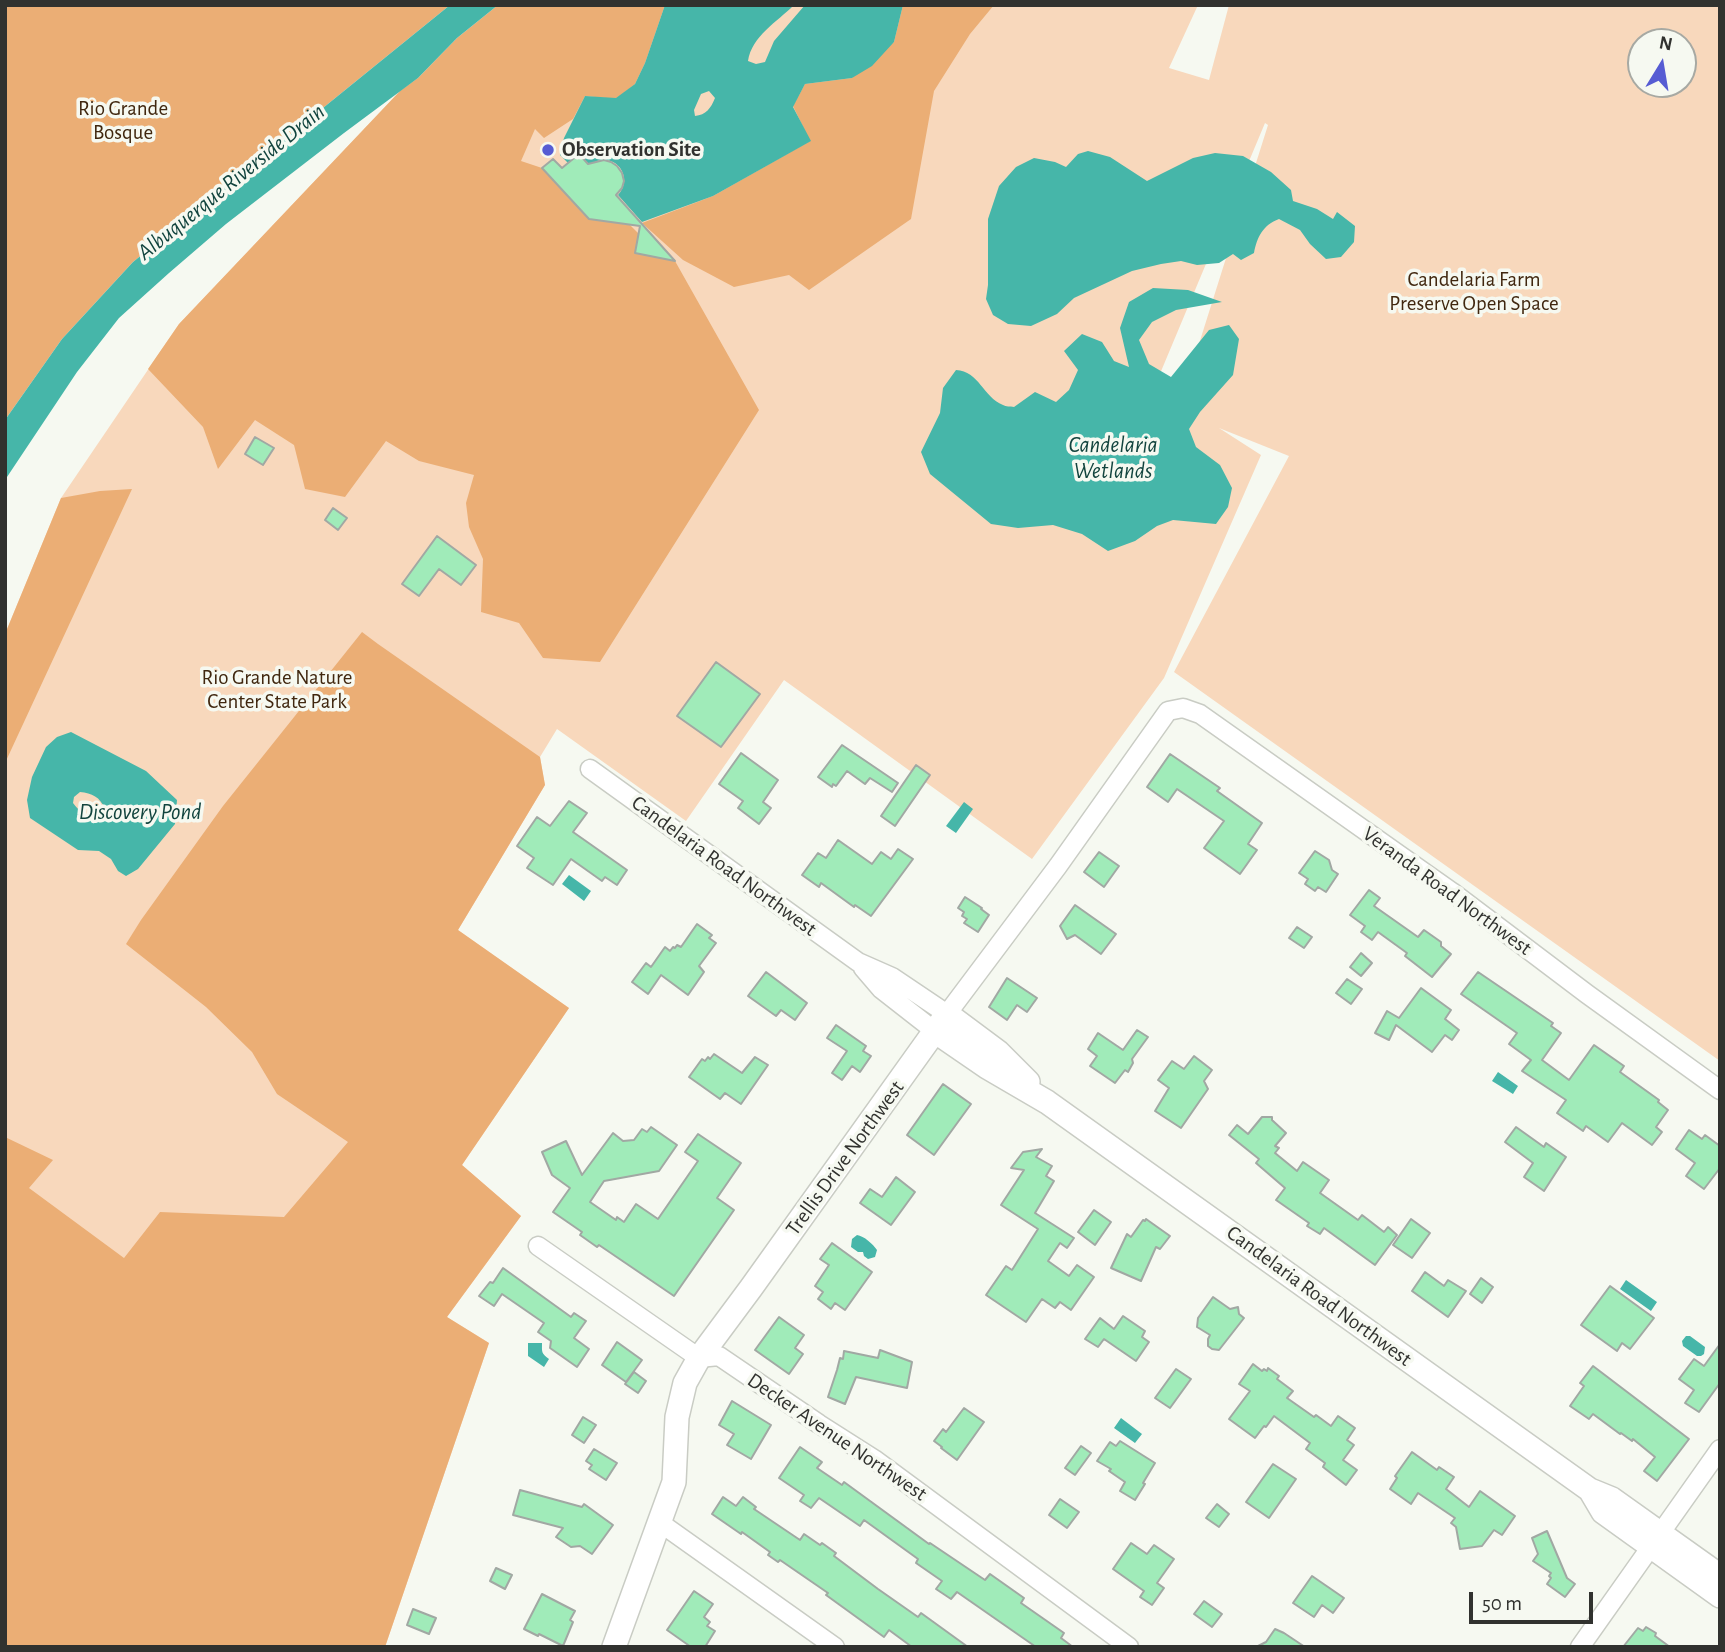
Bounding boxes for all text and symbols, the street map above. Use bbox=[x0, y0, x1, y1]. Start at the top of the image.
north arrow bbox=[1627, 28, 1697, 98]
text: N bbox=[1657, 33, 1674, 54]
park label: Rio Grande Bosque bbox=[78, 96, 168, 146]
water label: Albuquerque Riverside Drain bbox=[132, 98, 330, 266]
place label: Observation Site bbox=[562, 137, 701, 163]
marker: Observation Site bbox=[540, 142, 556, 158]
park label: Candelaria Farm Preserve Open Space bbox=[1389, 267, 1559, 317]
water label: Candelaria Wetlands bbox=[1068, 431, 1158, 485]
park label: Rio Grande Nature Center State Park bbox=[202, 665, 352, 715]
street label: Candelaria Road Northwest bbox=[626, 790, 822, 942]
water label: Discovery Pond bbox=[79, 798, 201, 826]
street label: Veranda Road Northwest bbox=[1358, 821, 1536, 961]
street label: Trellis Drive Northwest bbox=[780, 1076, 910, 1240]
street label: Candelaria Road Northwest bbox=[1221, 1220, 1417, 1372]
street label: Decker Avenue Northwest bbox=[742, 1367, 932, 1507]
scale bar bbox=[1473, 1578, 1597, 1622]
text: 50 m bbox=[1482, 1593, 1522, 1614]

